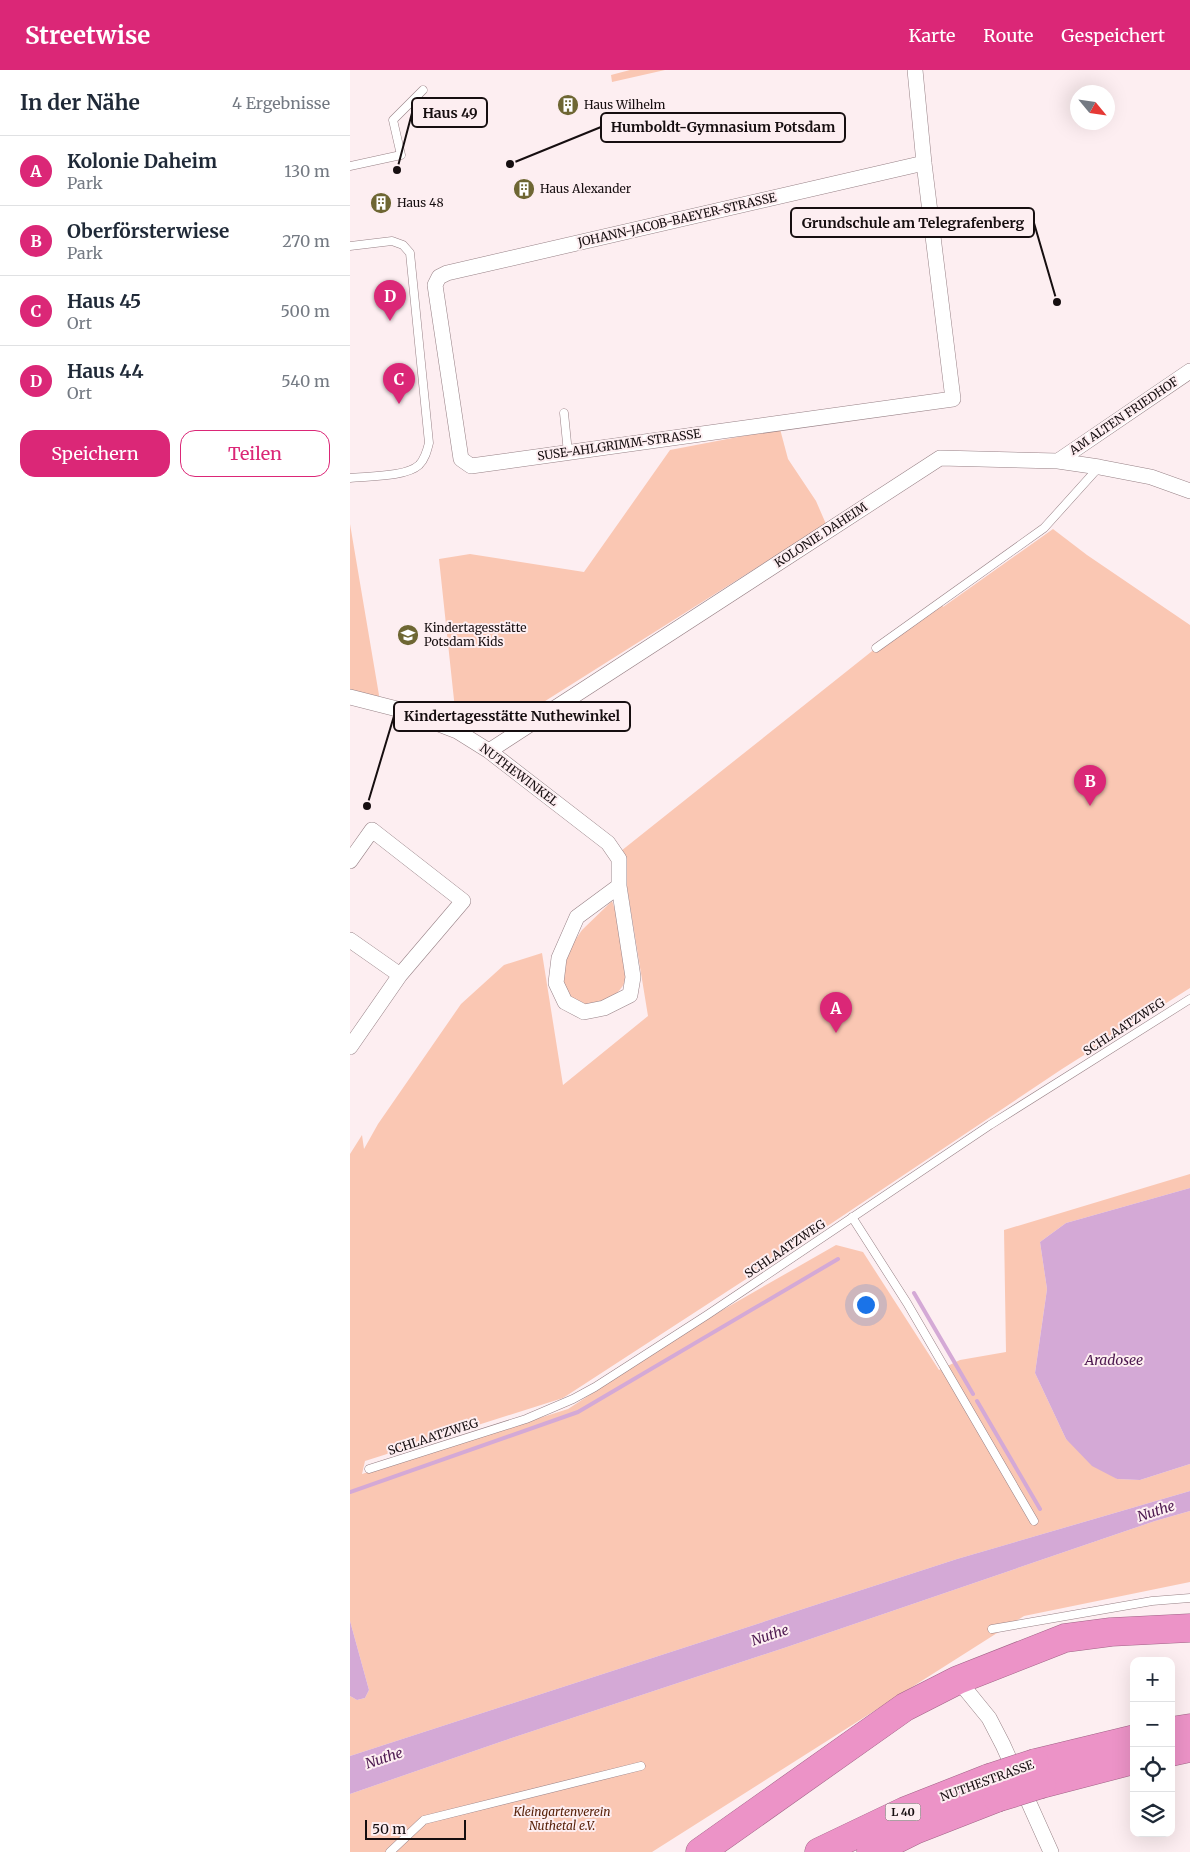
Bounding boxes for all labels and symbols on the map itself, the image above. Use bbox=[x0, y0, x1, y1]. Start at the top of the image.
north arrow bbox=[1070, 85, 1115, 130]
building icon: Haus Wilhelm bbox=[556, 93, 580, 117]
place label: Haus Wilhelm bbox=[584, 97, 665, 112]
callout: Haus 49 bbox=[412, 98, 487, 127]
text: Haus 49 bbox=[422, 104, 478, 122]
callout: Humboldt-Gymnasium Potsdam bbox=[601, 113, 845, 142]
text: Humboldt-Gymnasium Potsdam bbox=[611, 118, 835, 136]
building icon: Haus Alexander bbox=[512, 177, 536, 201]
place label: Haus Alexander bbox=[540, 181, 632, 196]
street label: JOHANN-JACOB-BAEYER-STRASSE bbox=[575, 189, 778, 250]
building icon: Haus 48 bbox=[369, 191, 393, 215]
place label: Haus 48 bbox=[397, 195, 444, 210]
callout: Grundschule am Telegrafenberg bbox=[791, 208, 1034, 237]
text: Grundschule am Telegrafenberg bbox=[802, 214, 1025, 232]
pin: D bbox=[374, 280, 406, 321]
pin: C bbox=[383, 363, 415, 404]
street label: AM ALTEN FRIEDHOF bbox=[1066, 373, 1182, 458]
street label: SUSE-AHLGRIMM-STRASSE bbox=[536, 426, 702, 463]
street label: KOLONIE DAHEIM bbox=[771, 499, 870, 570]
place label: Kindertagesstätte Potsdam Kids bbox=[424, 620, 527, 649]
school or university icon: Kindertagesstätte Potsdam Kids bbox=[396, 623, 420, 647]
callout: Kindertagesstätte Nuthewinkel bbox=[394, 702, 630, 731]
text: Kindertagesstätte Nuthewinkel bbox=[404, 707, 621, 725]
street label: NUTHEWINKEL bbox=[477, 740, 562, 809]
pin: B bbox=[1074, 765, 1106, 806]
pin: A bbox=[820, 992, 852, 1033]
street label: SCHLAATZWEG bbox=[1080, 995, 1167, 1058]
street label: SCHLAATZWEG bbox=[742, 1216, 828, 1281]
your location bbox=[853, 1292, 879, 1318]
water label: Aradosee bbox=[1084, 1351, 1143, 1369]
street label: SCHLAATZWEG bbox=[386, 1415, 480, 1458]
water label: Nuthe bbox=[1135, 1496, 1177, 1526]
water label: Nuthe bbox=[749, 1620, 791, 1650]
water label: Nuthe bbox=[363, 1743, 405, 1773]
street label: NUTHESTRASSE bbox=[938, 1757, 1036, 1804]
park label: Kleingartenverein Nuthetal e.V. bbox=[512, 1804, 611, 1833]
road number: L 40 bbox=[886, 1804, 920, 1820]
scale bar bbox=[365, 1817, 466, 1840]

